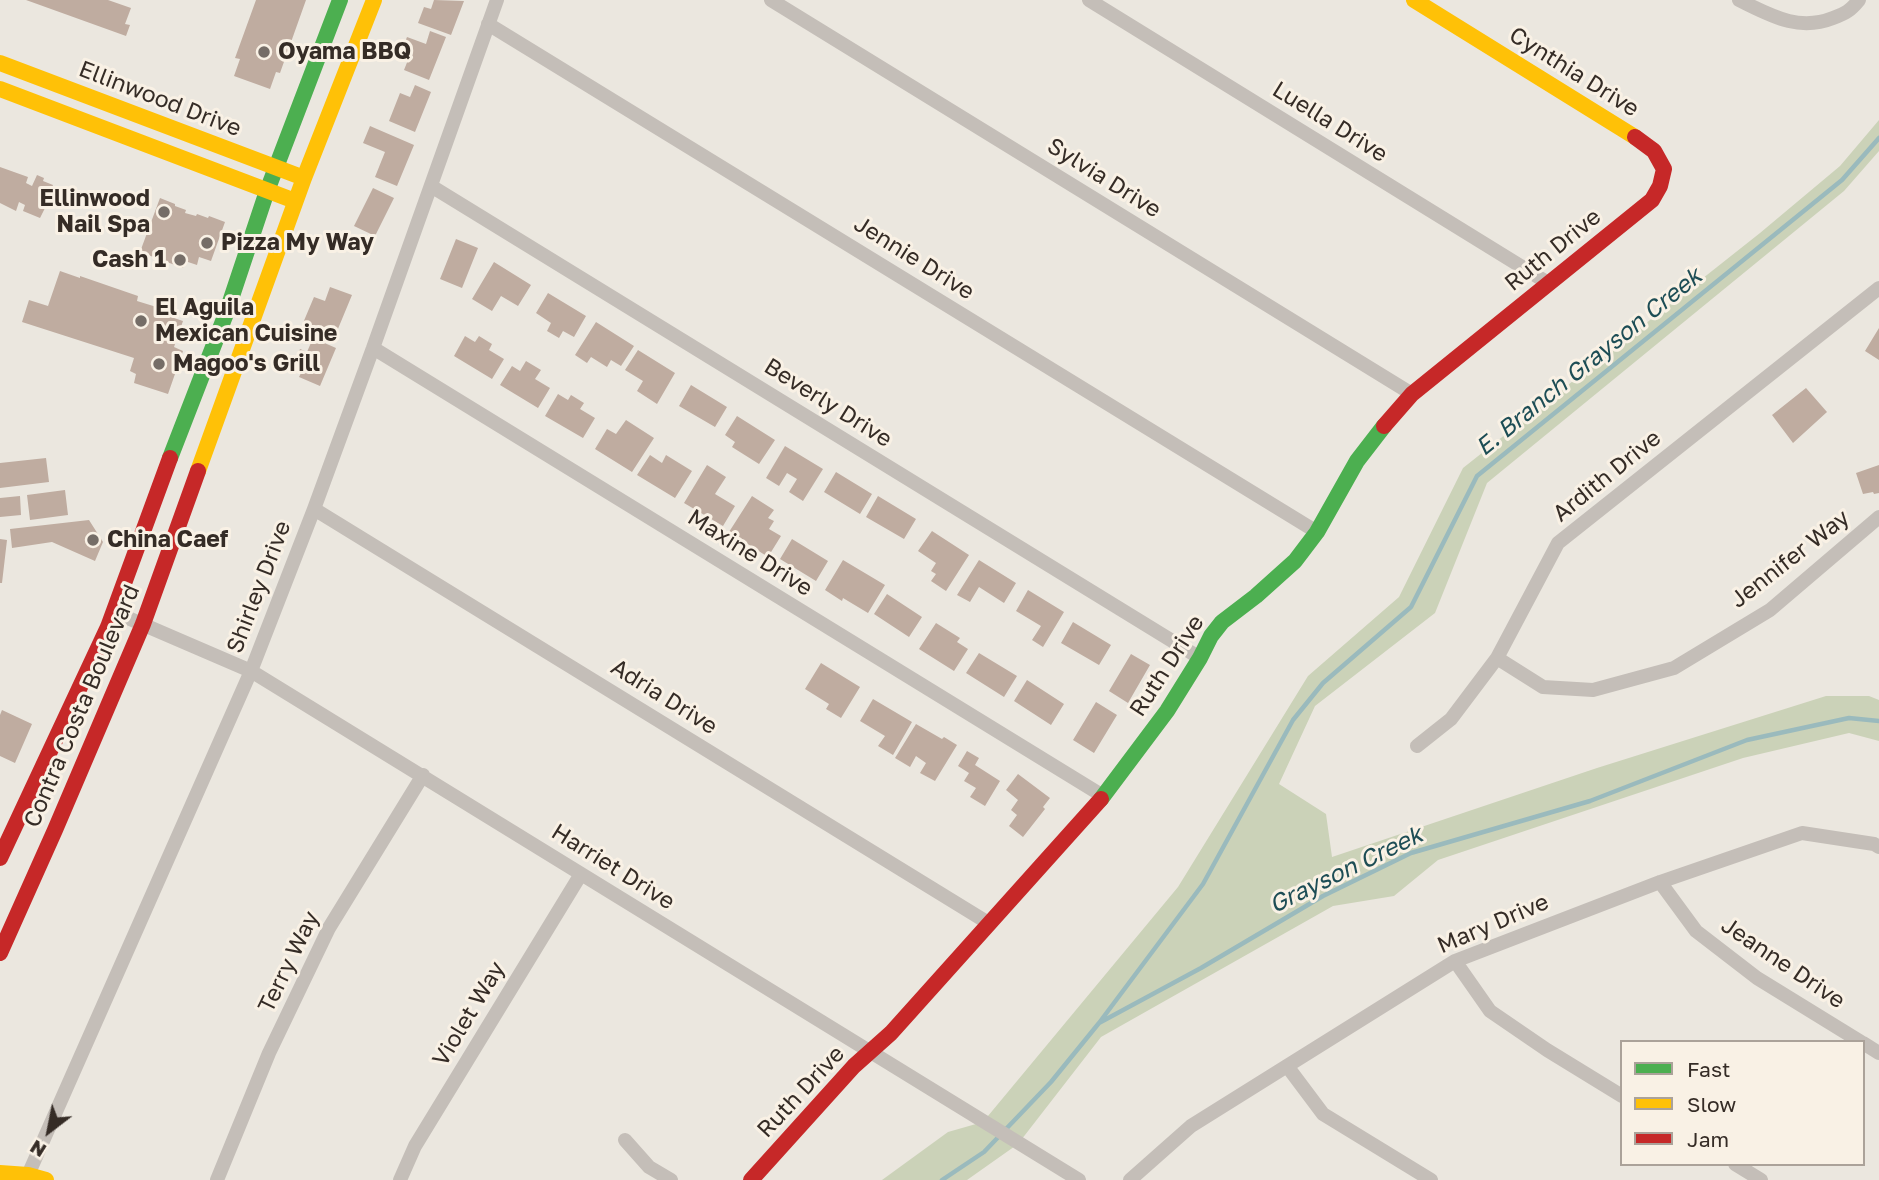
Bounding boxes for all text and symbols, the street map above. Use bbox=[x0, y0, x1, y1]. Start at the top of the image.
street label: Cynthia Drive bbox=[1504, 21, 1644, 123]
place label: Oyama BBQ bbox=[278, 38, 411, 66]
marker: Oyama BBQ bbox=[256, 44, 272, 60]
street label: Ellinwood Drive bbox=[75, 55, 245, 143]
street label: Luella Drive bbox=[1267, 76, 1393, 168]
street label: Sylvia Drive bbox=[1042, 132, 1166, 224]
place label: Ellinwood Nail Spa bbox=[40, 185, 150, 239]
street label: Ruth Drive bbox=[1500, 203, 1606, 297]
marker: Ellinwood Nail Spa bbox=[156, 204, 172, 220]
street label: Jennie Drive bbox=[849, 210, 979, 306]
place label: Pizza My Way bbox=[221, 229, 374, 257]
marker: Pizza My Way bbox=[199, 235, 215, 251]
place label: Cash 1 bbox=[92, 246, 166, 274]
marker: Cash 1 bbox=[172, 252, 188, 268]
water label: E. Branch Grayson Creek bbox=[1470, 262, 1708, 462]
place label: El Aguila Mexican Cuisine bbox=[155, 294, 337, 348]
marker: El Aguila Mexican Cuisine bbox=[133, 313, 149, 329]
place label: Magoo's Grill bbox=[173, 350, 320, 378]
street label: Beverly Drive bbox=[759, 353, 897, 453]
marker: Magoo's Grill bbox=[151, 356, 167, 372]
street label: Ardith Drive bbox=[1548, 424, 1666, 528]
street label: Maxine Drive bbox=[683, 504, 817, 602]
street label: Jennifer Way bbox=[1725, 504, 1855, 614]
street label: Shirley Drive bbox=[221, 517, 297, 657]
place label: China Caef bbox=[107, 526, 228, 554]
marker: China Caef bbox=[85, 532, 101, 548]
street label: Contra Costa Boulevard bbox=[18, 581, 146, 831]
street label: Ruth Drive bbox=[1124, 610, 1210, 722]
street label: Adria Drive bbox=[606, 653, 722, 741]
street label: Harriet Drive bbox=[546, 818, 680, 916]
water label: Grayson Creek bbox=[1265, 820, 1427, 920]
street label: Mary Drive bbox=[1433, 888, 1553, 960]
street label: Terry Way bbox=[253, 907, 325, 1017]
street label: Jeanne Drive bbox=[1716, 911, 1850, 1015]
street label: Violet Way bbox=[427, 957, 511, 1071]
street label: Ruth Drive bbox=[752, 1040, 850, 1144]
legend bbox=[1620, 1040, 1865, 1166]
text: Fast bbox=[1687, 1056, 1730, 1082]
text: Slow bbox=[1687, 1091, 1736, 1117]
north arrow bbox=[14, 1096, 84, 1166]
text: Jam bbox=[1687, 1126, 1729, 1152]
text: N bbox=[25, 1136, 50, 1163]

